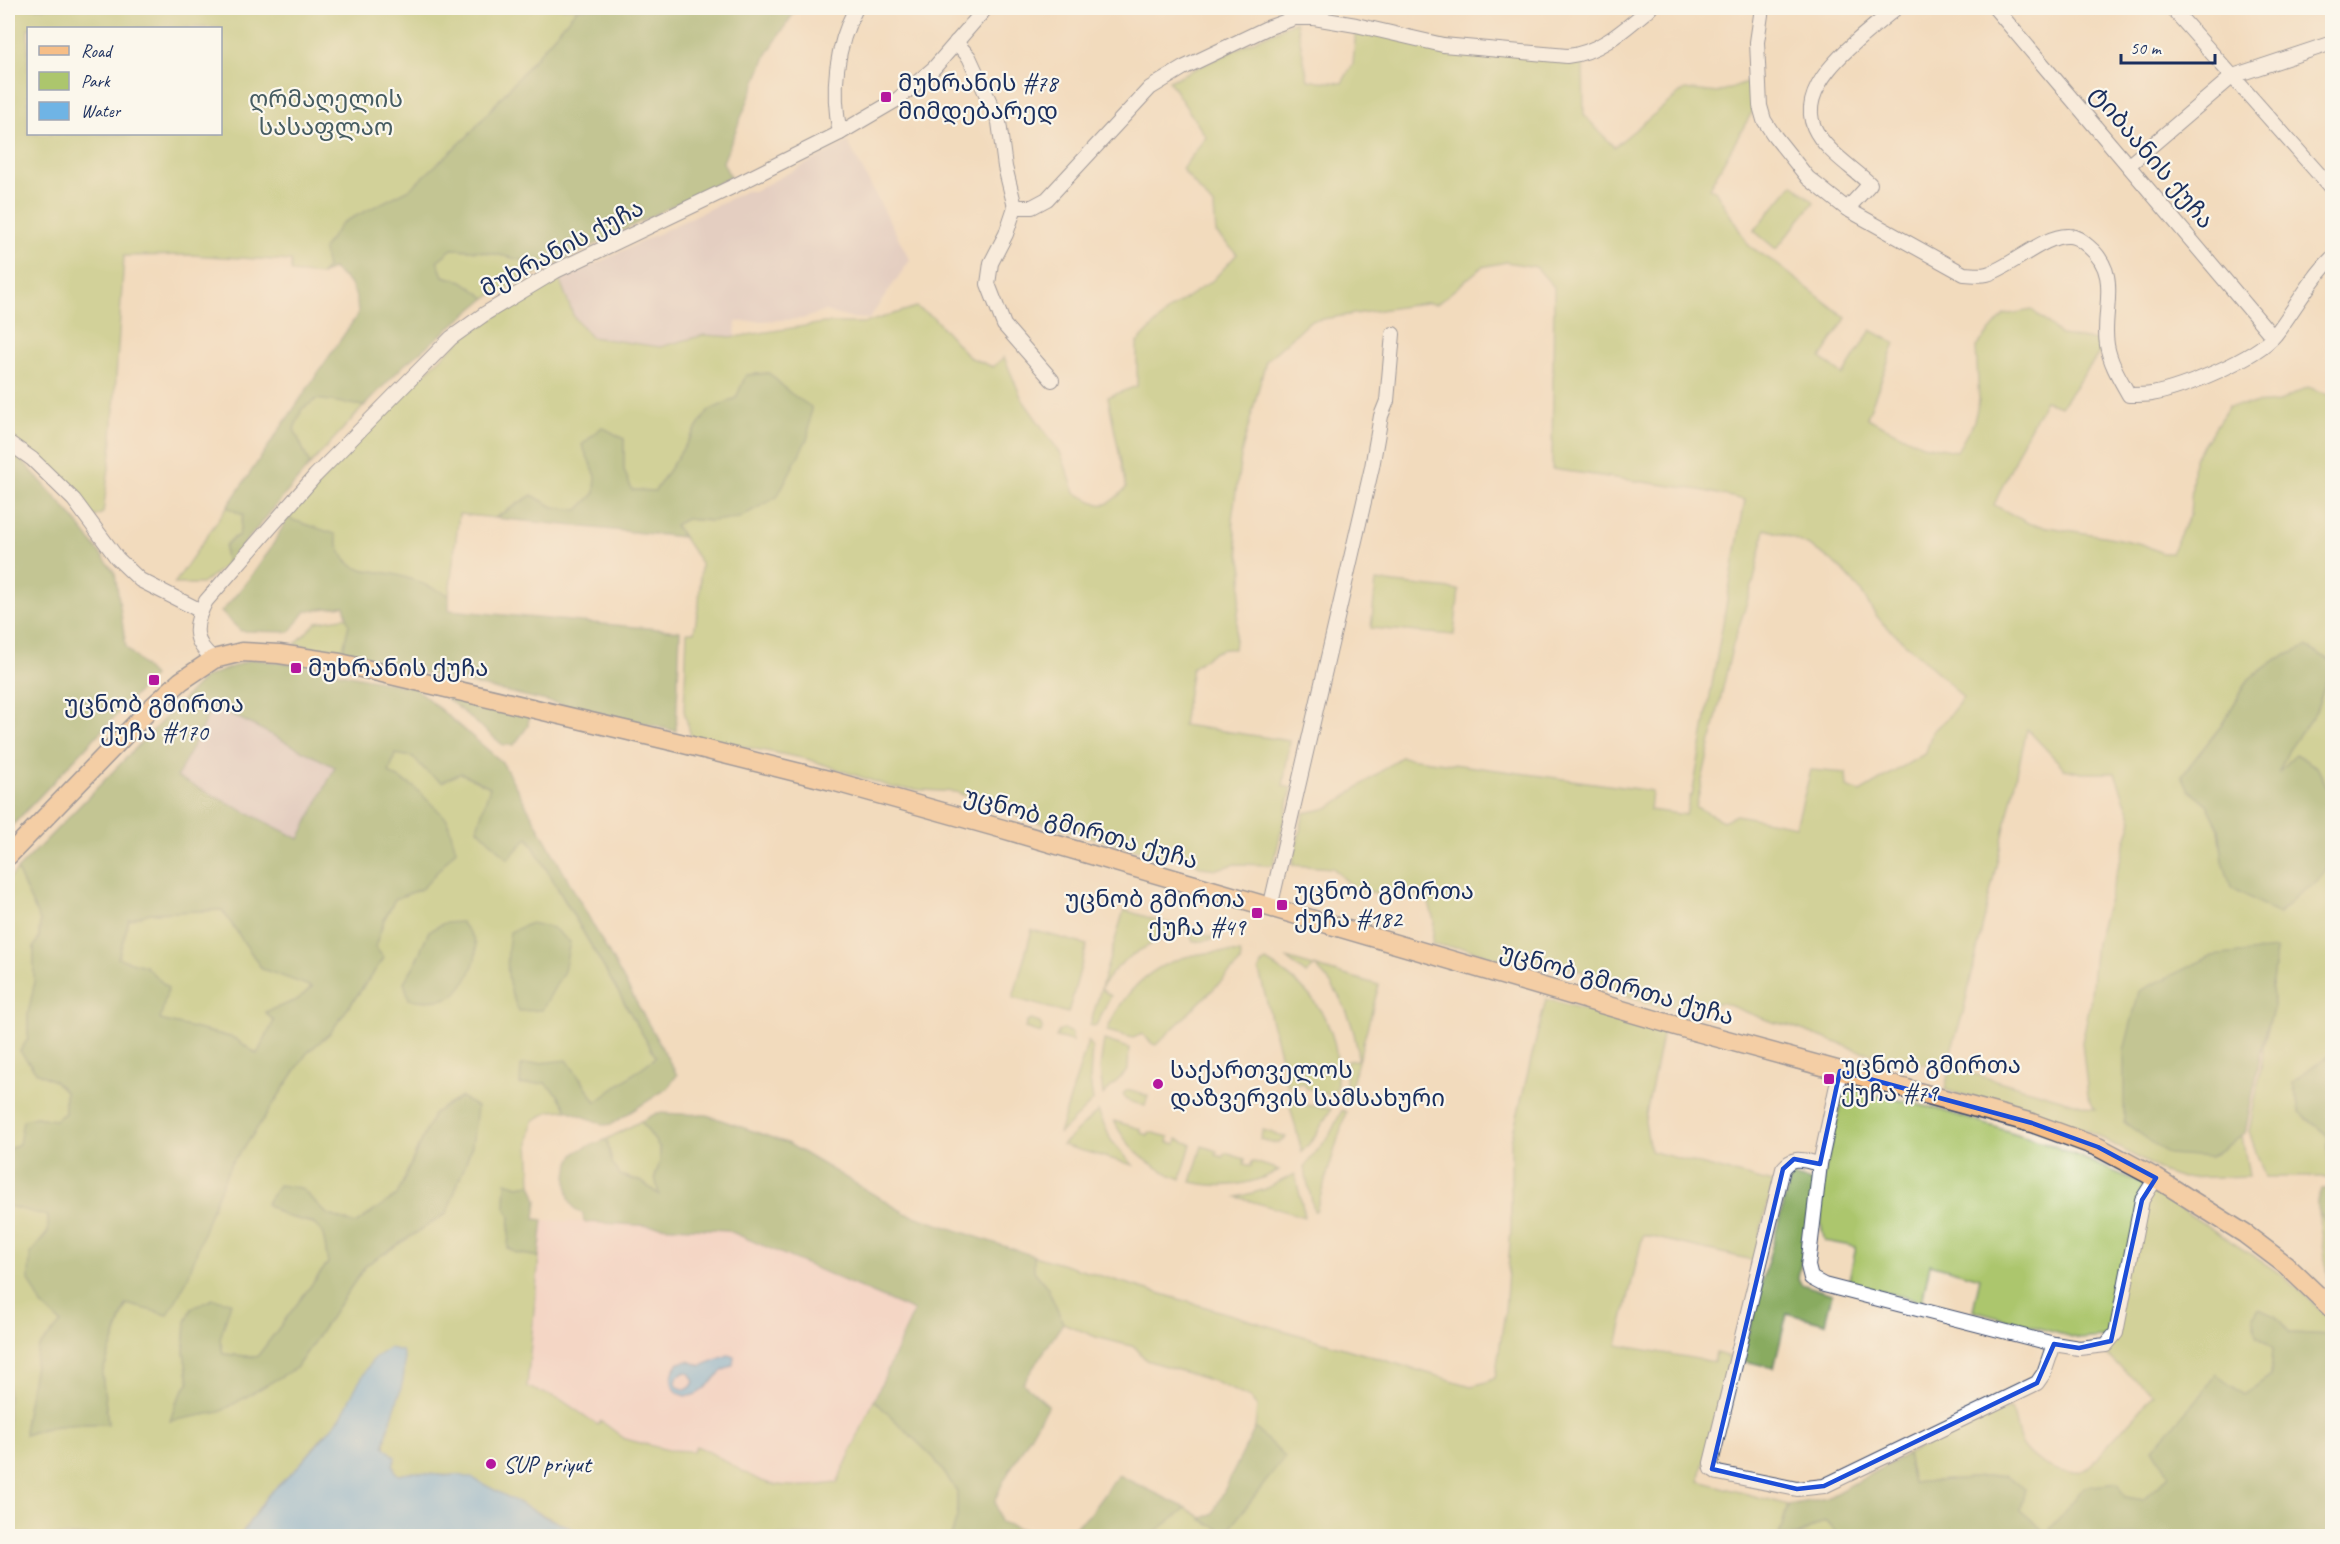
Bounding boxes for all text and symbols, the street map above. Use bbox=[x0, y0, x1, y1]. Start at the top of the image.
legend bbox=[27, 27, 222, 135]
scale bar bbox=[2121, 27, 2216, 65]
text: 50 m bbox=[2130, 37, 2163, 59]
text: Road bbox=[81, 40, 114, 62]
place label: მუხრანის #78 მიმდებარედ bbox=[898, 68, 1060, 126]
text: Park bbox=[81, 70, 111, 92]
street label: ტიბაანის ქუჩა bbox=[2083, 79, 2221, 235]
park label: ღრმაღელის სასაფლაო bbox=[249, 84, 403, 142]
marker: მუხრანის #78 მიმდებარედ bbox=[879, 90, 893, 104]
text: Water bbox=[81, 100, 122, 122]
street label: მუხრანის ქუჩა bbox=[475, 192, 649, 304]
place label: მუხრანის ქუჩა bbox=[308, 653, 488, 683]
marker: მუხრანის ქუჩა bbox=[289, 661, 303, 675]
marker: უცნობ გმირთა ქუჩა #170 bbox=[147, 673, 161, 687]
place label: უცნობ გმირთა ქუჩა #170 bbox=[64, 689, 244, 747]
street label: უცნობ გმირთა ქუჩა bbox=[961, 780, 1201, 876]
place label: უცნობ გმირთა ქუჩა #182 bbox=[1294, 876, 1474, 934]
place label: უცნობ გმირთა ქუჩა #49 bbox=[1065, 884, 1247, 942]
marker: უცნობ გმირთა ქუჩა #182 bbox=[1275, 898, 1289, 912]
marker: უცნობ გმირთა ქუჩა #49 bbox=[1250, 906, 1264, 920]
street label: უცნობ გმირთა ქუჩა bbox=[1497, 936, 1737, 1032]
place label: უცნობ გმირთა ქუჩა #79 bbox=[1841, 1050, 2021, 1108]
place label: საქართველოს დაზვერვის სამსახური bbox=[1170, 1055, 1445, 1113]
marker: უცნობ გმირთა ქუჩა #79 bbox=[1822, 1072, 1836, 1086]
marker: საქართველოს დაზვერვის სამსახური bbox=[1151, 1077, 1165, 1091]
place label: SUP priyut bbox=[503, 1449, 593, 1479]
marker: SUP priyut bbox=[484, 1457, 498, 1471]

